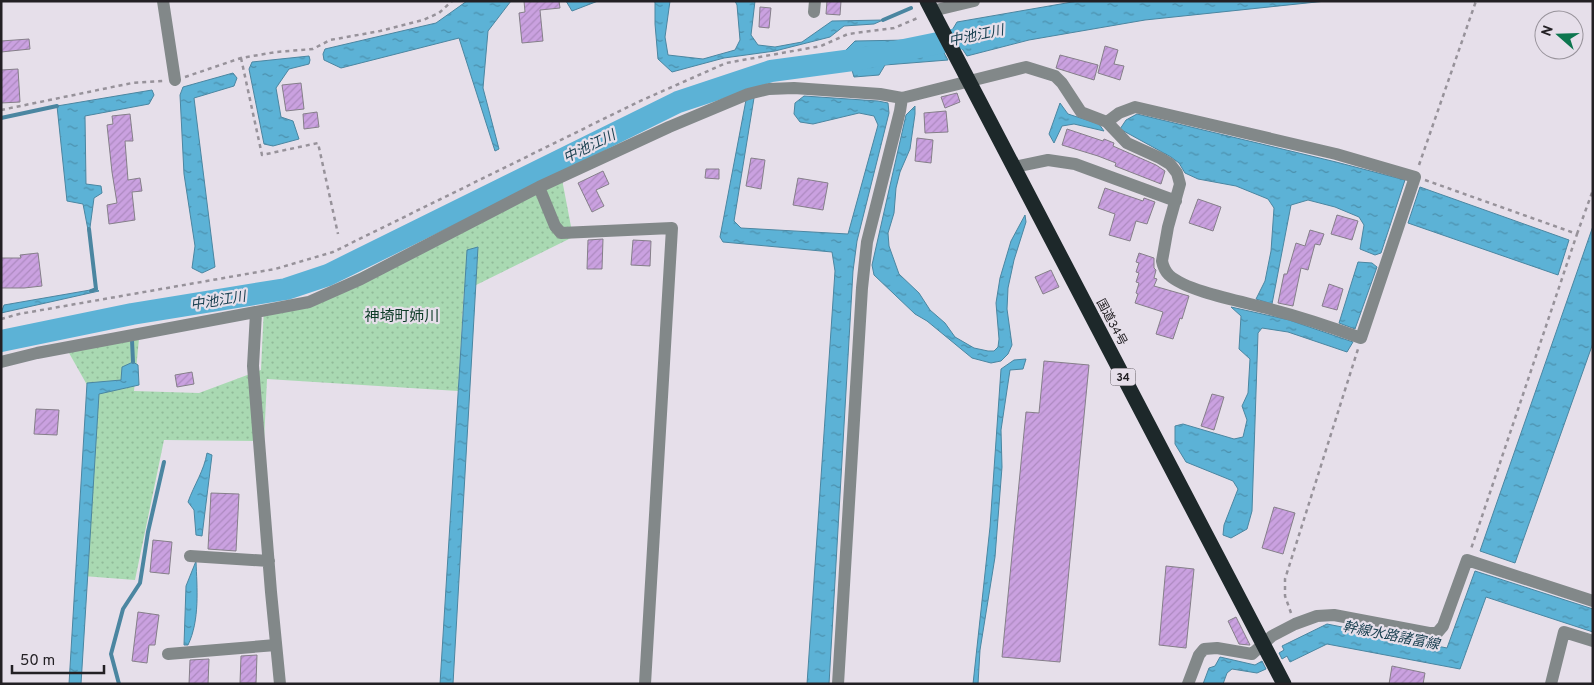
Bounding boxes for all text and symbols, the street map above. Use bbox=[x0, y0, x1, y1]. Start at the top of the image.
north arrow bbox=[1534, 10, 1584, 60]
water label: 中池江川 bbox=[947, 22, 1007, 51]
text: N bbox=[1538, 23, 1558, 39]
water label: 中池江川 bbox=[561, 127, 620, 167]
water label: 中池江川 bbox=[189, 288, 249, 314]
street label: 国道34号 bbox=[1092, 296, 1130, 349]
district label: 神埼町姉川 bbox=[364, 308, 440, 327]
road number: 34 bbox=[1110, 368, 1136, 386]
water label: 幹線水路諸富線 bbox=[1341, 619, 1442, 655]
scale bar bbox=[12, 642, 105, 674]
text: 50 m bbox=[20, 652, 55, 671]

